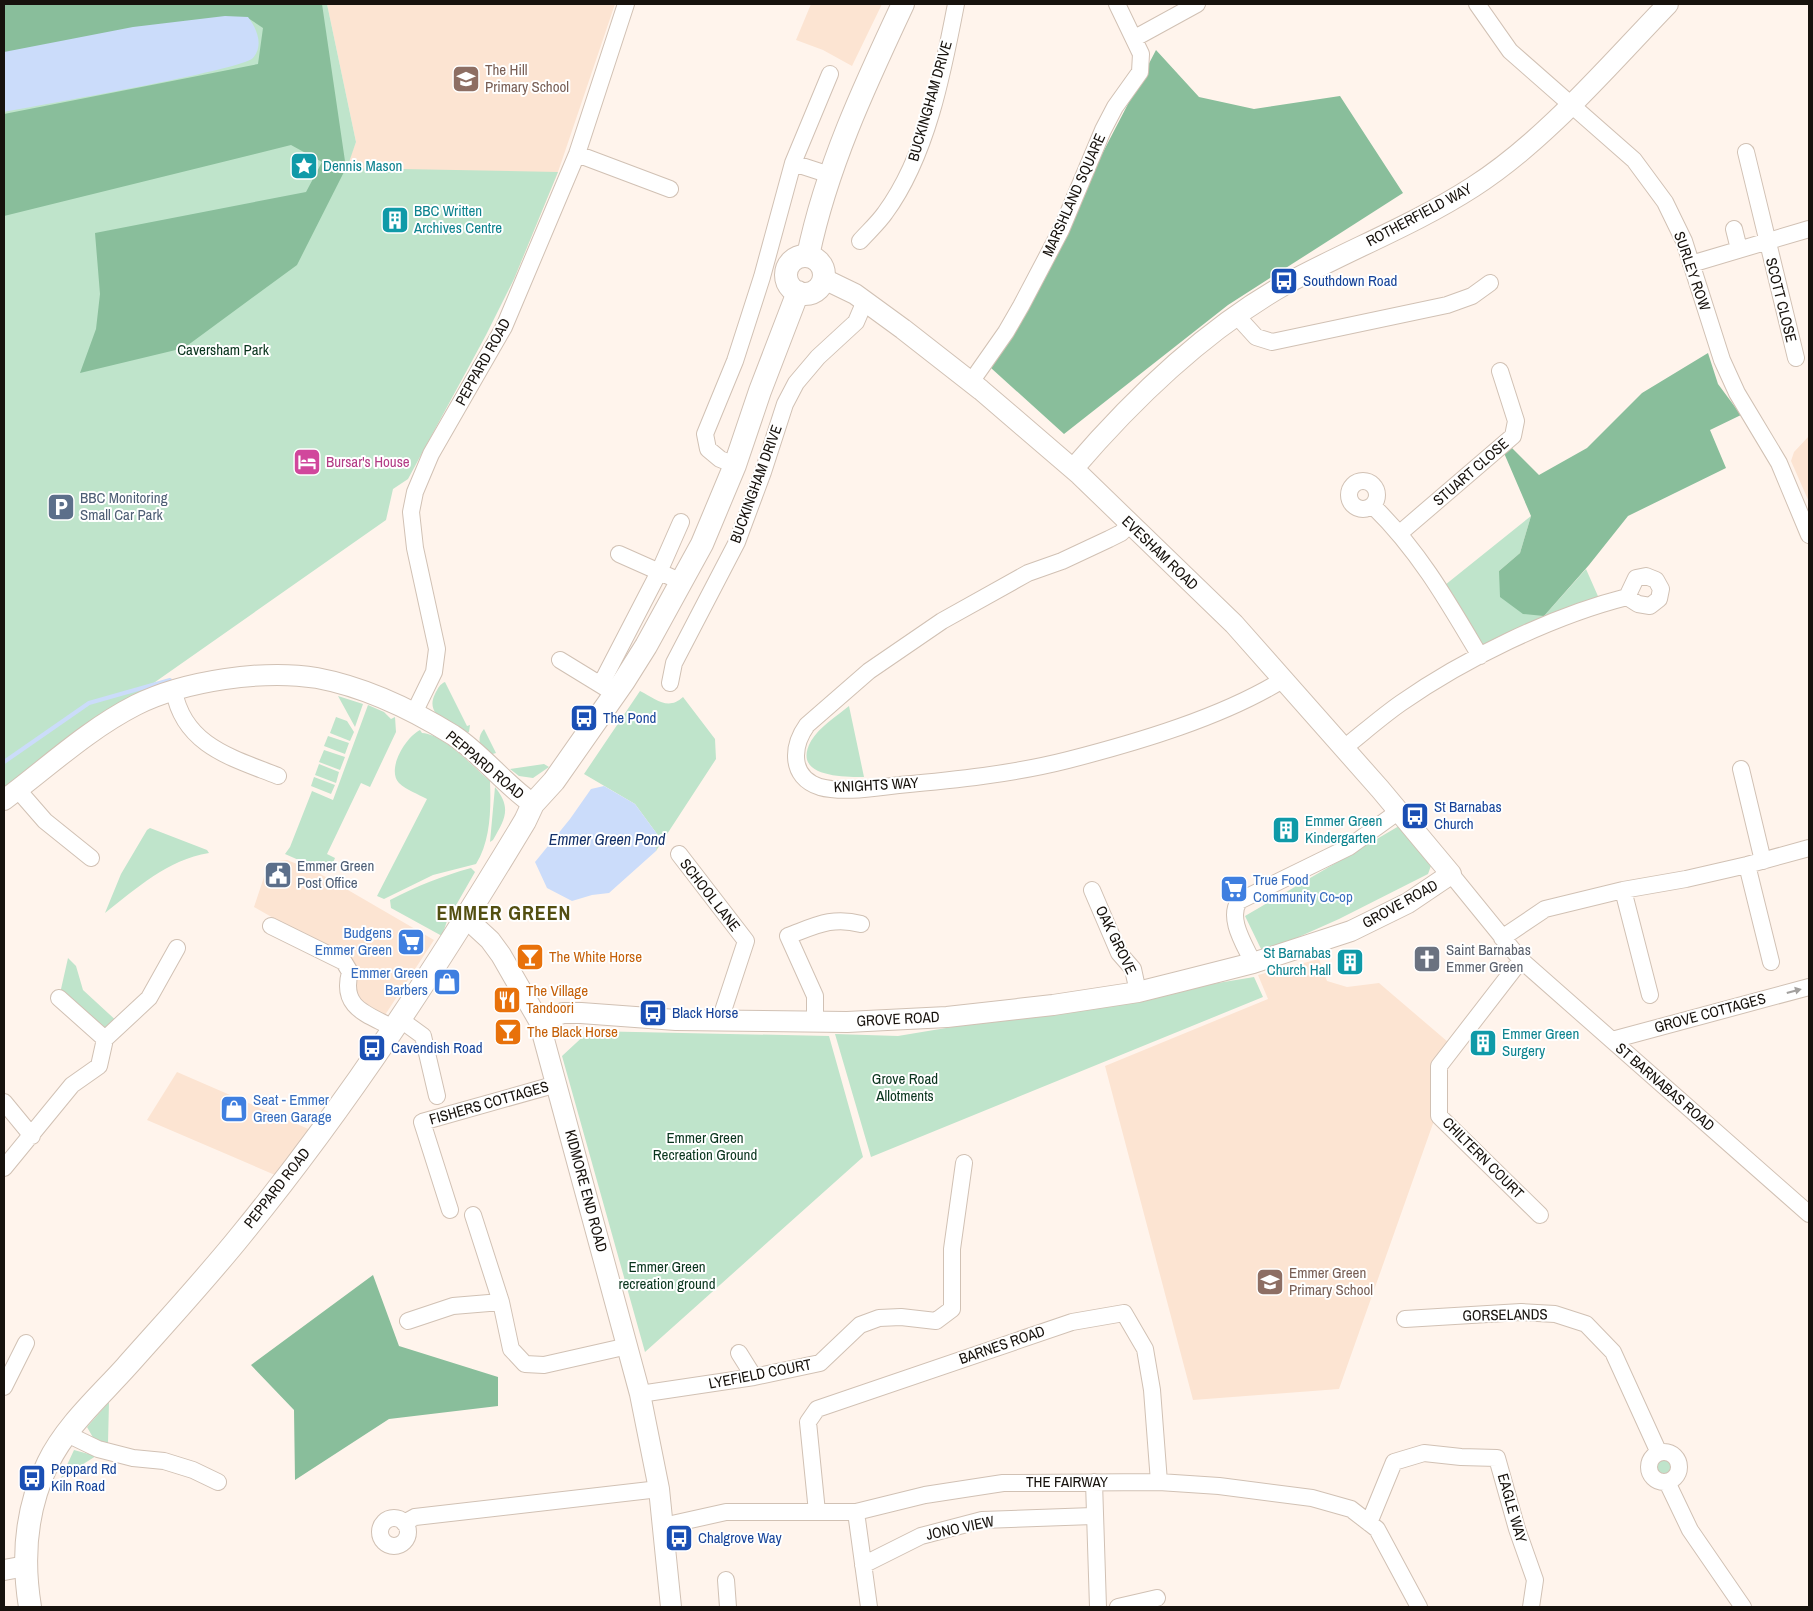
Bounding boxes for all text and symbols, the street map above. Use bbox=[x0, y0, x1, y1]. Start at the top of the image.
street label: BUCKINGHAM DRIVE bbox=[902, 38, 957, 164]
place label: The Hill Primary School bbox=[485, 59, 569, 97]
school or university icon: The Hill Primary School bbox=[451, 64, 481, 94]
street label: MARSHLAND SQUARE bbox=[1037, 130, 1110, 260]
place icon: Dennis Mason bbox=[289, 151, 319, 181]
place label: Dennis Mason bbox=[323, 155, 402, 176]
street label: ROTHERFIELD WAY bbox=[1362, 177, 1476, 251]
place label: BBC Written Archives Centre bbox=[413, 200, 502, 238]
building icon: BBC Written Archives Centre bbox=[380, 205, 410, 235]
street label: SURLEY ROW bbox=[1669, 228, 1716, 314]
street label: SCOTT CLOSE bbox=[1761, 255, 1802, 344]
bus stop icon: Southdown Road bbox=[1269, 266, 1299, 296]
place label: Southdown Road bbox=[1303, 270, 1397, 291]
street label: PEPPARD ROAD bbox=[450, 314, 515, 409]
park label: Caversham Park bbox=[177, 339, 270, 360]
street label: BUCKINGHAM DRIVE bbox=[724, 422, 787, 546]
street label: STUART CLOSE bbox=[1428, 433, 1513, 510]
hotel icon: Bursar's House bbox=[292, 447, 322, 477]
place label: Bursar's House bbox=[326, 451, 410, 472]
place label: BBC Monitoring Small Car Park bbox=[80, 487, 168, 525]
parking icon: BBC Monitoring Small Car Park bbox=[46, 492, 76, 522]
street label: EVESHAM ROAD bbox=[1117, 511, 1203, 595]
bus stop icon: The Pond bbox=[569, 703, 599, 733]
place label: The Pond bbox=[603, 707, 656, 728]
street label: PEPPARD ROAD bbox=[441, 725, 529, 804]
street label: KNIGHTS WAY bbox=[833, 772, 920, 797]
place label: St Barnabas Church bbox=[1434, 796, 1502, 834]
bus stop icon: St Barnabas Church bbox=[1400, 801, 1430, 831]
place label: Emmer Green Kindergarten bbox=[1305, 810, 1382, 848]
building icon: Emmer Green Kindergarten bbox=[1271, 815, 1301, 845]
water label: Emmer Green Pond bbox=[549, 828, 666, 850]
street label: SCHOOL LANE bbox=[675, 854, 745, 935]
place label: Emmer Green Post Office bbox=[297, 855, 374, 893]
public building icon: Emmer Green Post Office bbox=[263, 860, 293, 890]
place label: True Food Community Co-op bbox=[1253, 869, 1353, 907]
supermarket icon: True Food Community Co-op bbox=[1219, 874, 1249, 904]
street label: GROVE ROAD bbox=[1358, 874, 1441, 933]
district label: EMMER GREEN bbox=[437, 899, 571, 926]
street label: OAK GROVE bbox=[1091, 902, 1142, 978]
place label: Budgens Emmer Green bbox=[315, 922, 392, 960]
supermarket icon: Budgens Emmer Green bbox=[396, 927, 426, 957]
place label: Saint Barnabas Emmer Green bbox=[1446, 939, 1531, 977]
bar icon: The White Horse bbox=[515, 942, 545, 972]
place label: St Barnabas Church Hall bbox=[1263, 942, 1331, 980]
church icon: Saint Barnabas Emmer Green bbox=[1412, 944, 1442, 974]
place label: The White Horse bbox=[549, 946, 642, 967]
building icon: St Barnabas Church Hall bbox=[1335, 947, 1365, 977]
place label: Emmer Green Barbers bbox=[351, 962, 428, 1000]
shop icon: Emmer Green Barbers bbox=[432, 967, 462, 997]
place label: The Village Tandoori bbox=[526, 980, 588, 1018]
restaurant icon: The Village Tandoori bbox=[492, 985, 522, 1015]
one-way arrow bbox=[1786, 986, 1801, 994]
street label: GROVE COTTAGES bbox=[1652, 988, 1768, 1037]
bus stop icon: Black Horse bbox=[638, 998, 668, 1028]
place label: Black Horse bbox=[672, 1002, 738, 1023]
street label: GROVE ROAD bbox=[856, 1006, 940, 1031]
bar icon: The Black Horse bbox=[493, 1017, 523, 1047]
place label: The Black Horse bbox=[527, 1021, 618, 1042]
place label: Emmer Green Surgery bbox=[1502, 1023, 1579, 1061]
building icon: Emmer Green Surgery bbox=[1468, 1028, 1498, 1058]
bus stop icon: Cavendish Road bbox=[357, 1033, 387, 1063]
place label: Cavendish Road bbox=[391, 1037, 483, 1058]
street label: ST BARNABAS ROAD bbox=[1611, 1038, 1719, 1136]
park label: Grove Road Allotments bbox=[872, 1068, 938, 1106]
street label: FISHERS COTTAGES bbox=[427, 1075, 551, 1130]
place label: Seat - Emmer Green Garage bbox=[253, 1089, 332, 1127]
shop icon: Seat - Emmer Green Garage bbox=[219, 1094, 249, 1124]
street label: CHILTERN COURT bbox=[1438, 1112, 1529, 1203]
street label: KIDMORE END ROAD bbox=[560, 1127, 613, 1254]
park label: Emmer Green Recreation Ground bbox=[653, 1127, 757, 1165]
street label: PEPPARD ROAD bbox=[239, 1143, 315, 1232]
park label: Emmer Green recreation ground bbox=[618, 1256, 716, 1294]
place label: Emmer Green Primary School bbox=[1289, 1262, 1373, 1300]
school or university icon: Emmer Green Primary School bbox=[1255, 1267, 1285, 1297]
street label: GORSELANDS bbox=[1462, 1303, 1548, 1326]
street label: BARNES ROAD bbox=[956, 1320, 1048, 1369]
street label: LYEFIELD COURT bbox=[707, 1353, 813, 1394]
place label: Peppard Rd Kiln Road bbox=[51, 1458, 117, 1496]
bus stop icon: Peppard Rd Kiln Road bbox=[17, 1463, 47, 1493]
street label: THE FAIRWAY bbox=[1026, 1471, 1109, 1492]
street label: EAGLE WAY bbox=[1493, 1471, 1533, 1546]
street label: JONO VIEW bbox=[924, 1510, 996, 1545]
bus stop icon: Chalgrove Way bbox=[664, 1523, 694, 1553]
place label: Chalgrove Way bbox=[698, 1527, 782, 1548]

